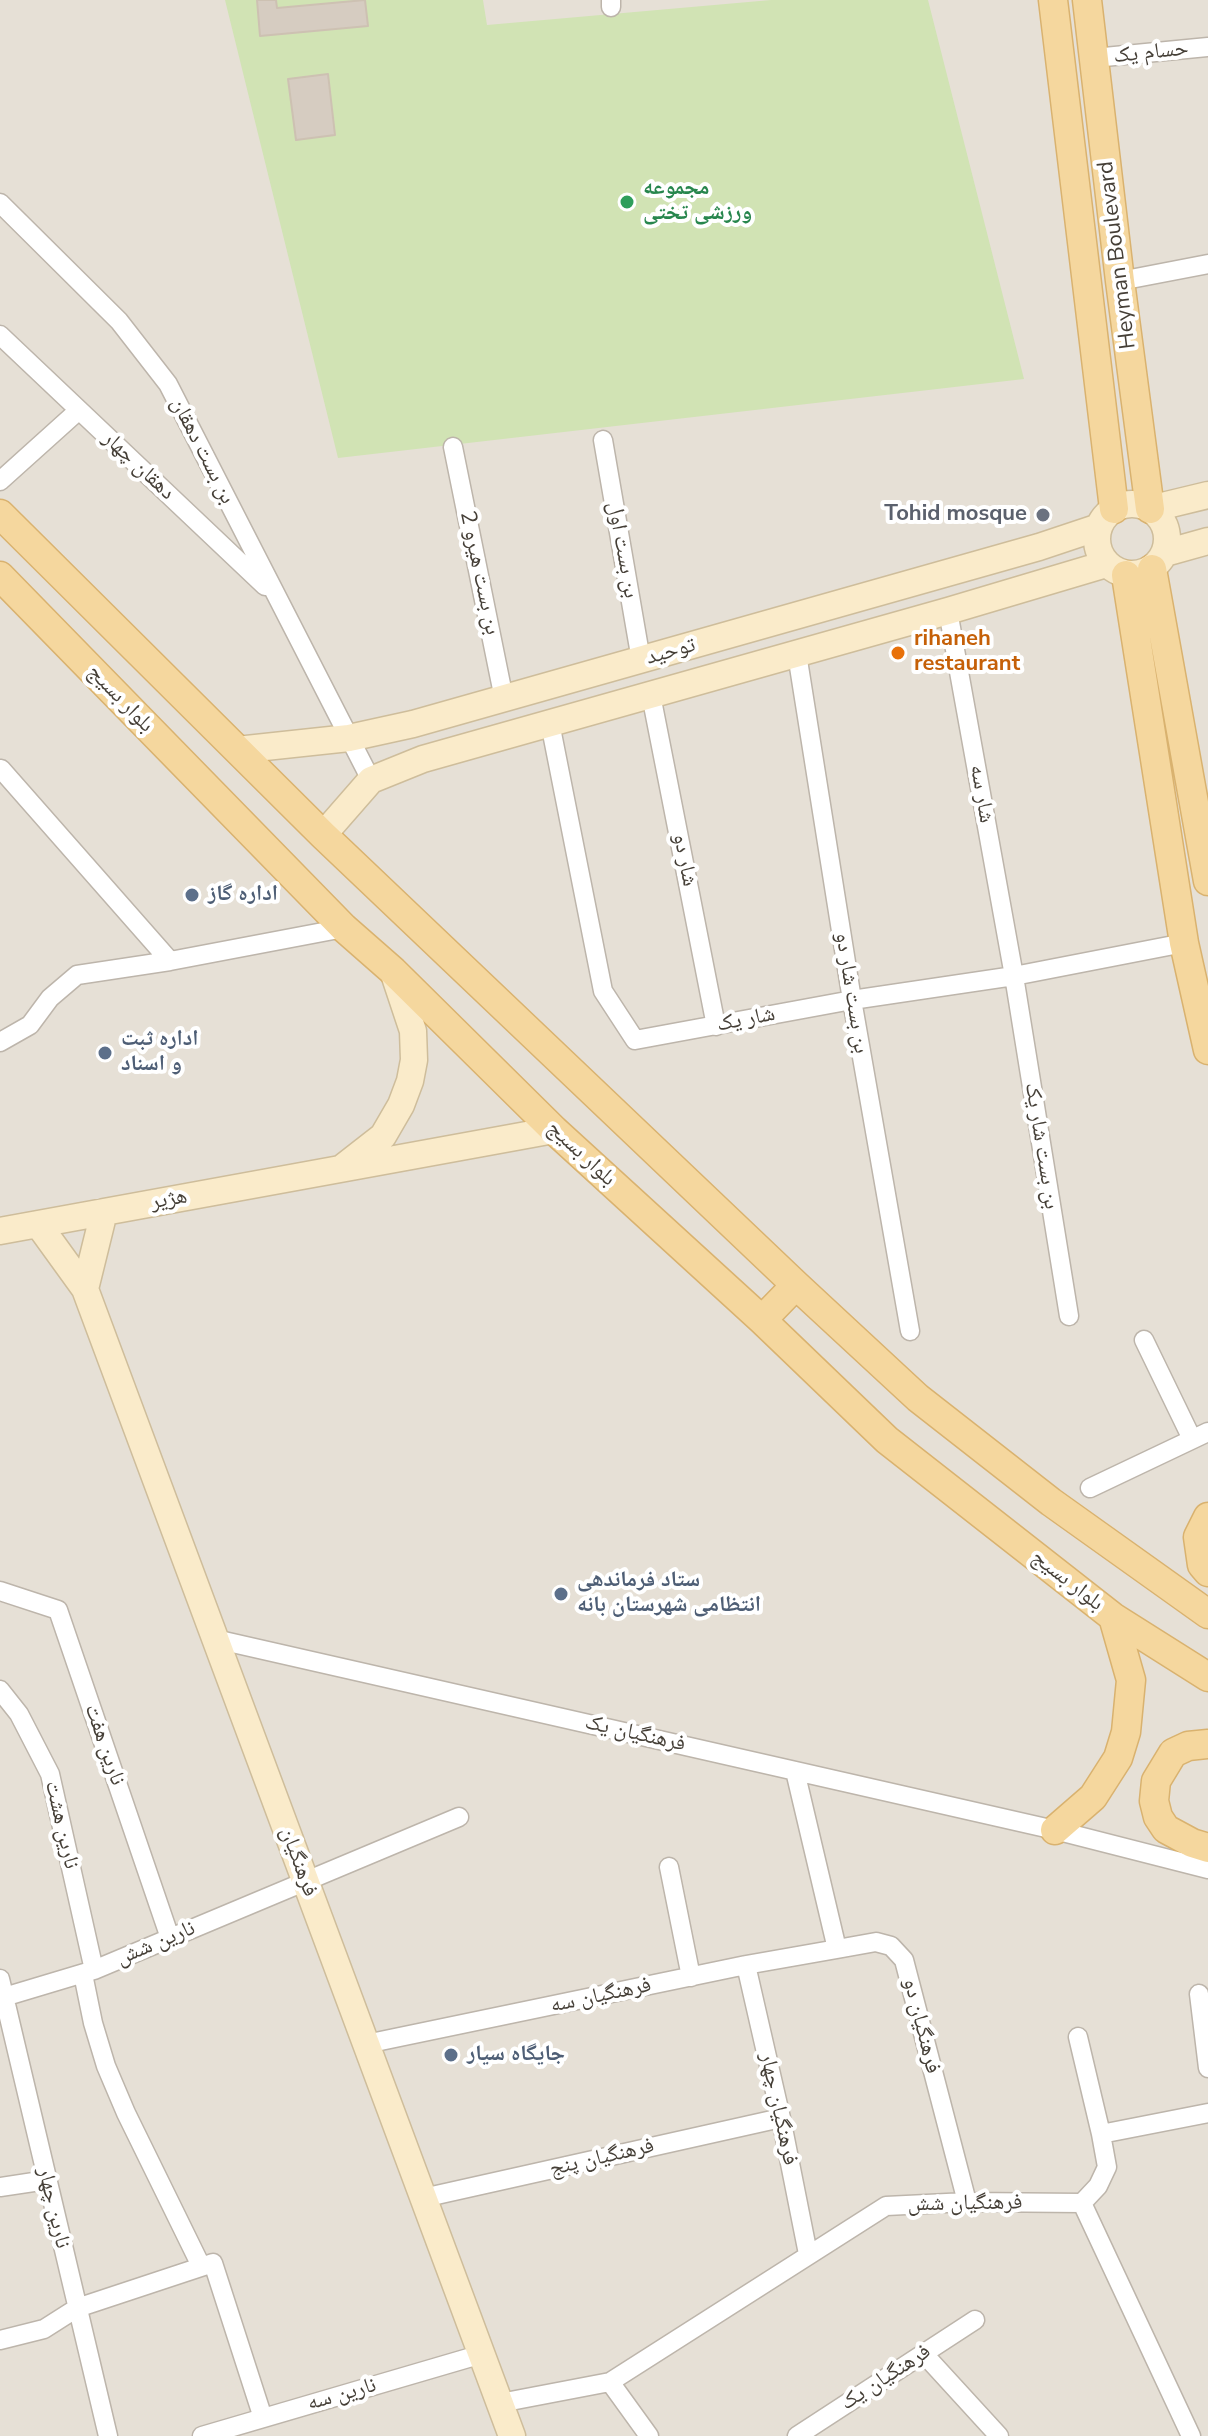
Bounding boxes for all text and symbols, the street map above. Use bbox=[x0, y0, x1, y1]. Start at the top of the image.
street label: حسام یک bbox=[1112, 36, 1190, 70]
street label: Heyman Boulevard bbox=[1093, 160, 1143, 350]
place label: مجموعه ورزشی تختی bbox=[643, 176, 752, 228]
marker: مجموعه ورزشی تختی bbox=[618, 193, 636, 211]
street label: بن بست دهقان bbox=[164, 393, 240, 509]
street label: دهقان چهار bbox=[96, 426, 180, 506]
street label: بن بست اول bbox=[601, 500, 643, 600]
place label: Tohid mosque bbox=[884, 502, 1027, 528]
marker: Tohid mosque bbox=[1034, 506, 1052, 524]
street label: بن بست هیرو 2 bbox=[453, 509, 505, 637]
place label: rihaneh restaurant bbox=[914, 627, 1020, 678]
street label: توحید bbox=[643, 632, 699, 672]
marker: rihaneh restaurant bbox=[889, 644, 907, 662]
street label: بلوار بسیج bbox=[81, 660, 159, 738]
street label: شار سه bbox=[963, 763, 999, 825]
street label: شار دو bbox=[666, 831, 702, 889]
place label: اداره گاز bbox=[208, 882, 278, 908]
marker: اداره گاز bbox=[183, 886, 201, 904]
street label: بن بست شار دو bbox=[828, 930, 874, 1056]
street label: شار یک bbox=[715, 1001, 777, 1039]
place label: اداره ثبت و اسناد bbox=[121, 1027, 199, 1078]
marker: اداره ثبت و اسناد bbox=[96, 1044, 114, 1062]
street label: بن بست شار یک bbox=[1018, 1081, 1064, 1211]
street label: بلوار بسیج bbox=[541, 1116, 621, 1192]
street label: هژیر bbox=[149, 1184, 189, 1216]
street label: بلوار بسیج bbox=[1026, 1545, 1108, 1617]
place label: ستاد فرماندهی انتظامی شهرستان بانه bbox=[577, 1568, 761, 1620]
marker: ستاد فرماندهی انتظامی شهرستان بانه bbox=[552, 1585, 570, 1603]
street label: نارین هفت bbox=[78, 1701, 130, 1789]
street label: فرهنگیان یک bbox=[582, 1710, 688, 1758]
street label: نارین هشت bbox=[38, 1778, 84, 1872]
street label: فرهنگیان bbox=[273, 1824, 323, 1900]
street label: نارین شش bbox=[113, 1916, 199, 1972]
street label: فرهنگیان سه bbox=[548, 1972, 654, 2020]
street label: فرهنگیان دو bbox=[896, 1976, 946, 2076]
place label: جایگاه سیار bbox=[467, 2042, 565, 2068]
marker: جایگاه سیار bbox=[442, 2046, 460, 2064]
street label: فرهنگیان چهار bbox=[753, 2050, 803, 2168]
street label: فرهنگیان پنج bbox=[547, 2133, 657, 2183]
street label: نارین چهار bbox=[31, 2165, 75, 2251]
street label: فرهنگیان شش bbox=[907, 2190, 1023, 2218]
street label: فرهنگیان یک bbox=[836, 2339, 936, 2417]
street label: نارین سه bbox=[304, 2373, 380, 2417]

